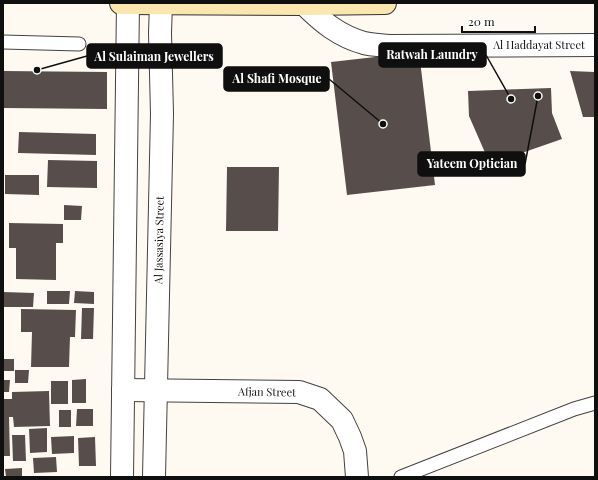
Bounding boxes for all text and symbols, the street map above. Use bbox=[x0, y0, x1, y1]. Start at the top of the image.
scale bar bbox=[462, 8, 535, 34]
text: 20 m bbox=[468, 13, 495, 29]
street label: Al Haddayat Street bbox=[492, 37, 585, 52]
callout: Ratwah Laundry bbox=[379, 43, 486, 67]
callout: Al Sulaiman Jewellers bbox=[87, 44, 222, 68]
text: Ratwah Laundry bbox=[386, 46, 479, 62]
text: Al Sulaiman Jewellers bbox=[93, 48, 214, 64]
callout: Al Shafi Mosque bbox=[224, 67, 329, 91]
text: Al Shafi Mosque bbox=[231, 70, 322, 86]
callout: Yateem Optician bbox=[418, 152, 525, 176]
text: Yateem Optician bbox=[426, 155, 518, 171]
street label: Al Jassasiya Street bbox=[150, 196, 167, 285]
street label: Afjan Street bbox=[237, 383, 296, 400]

